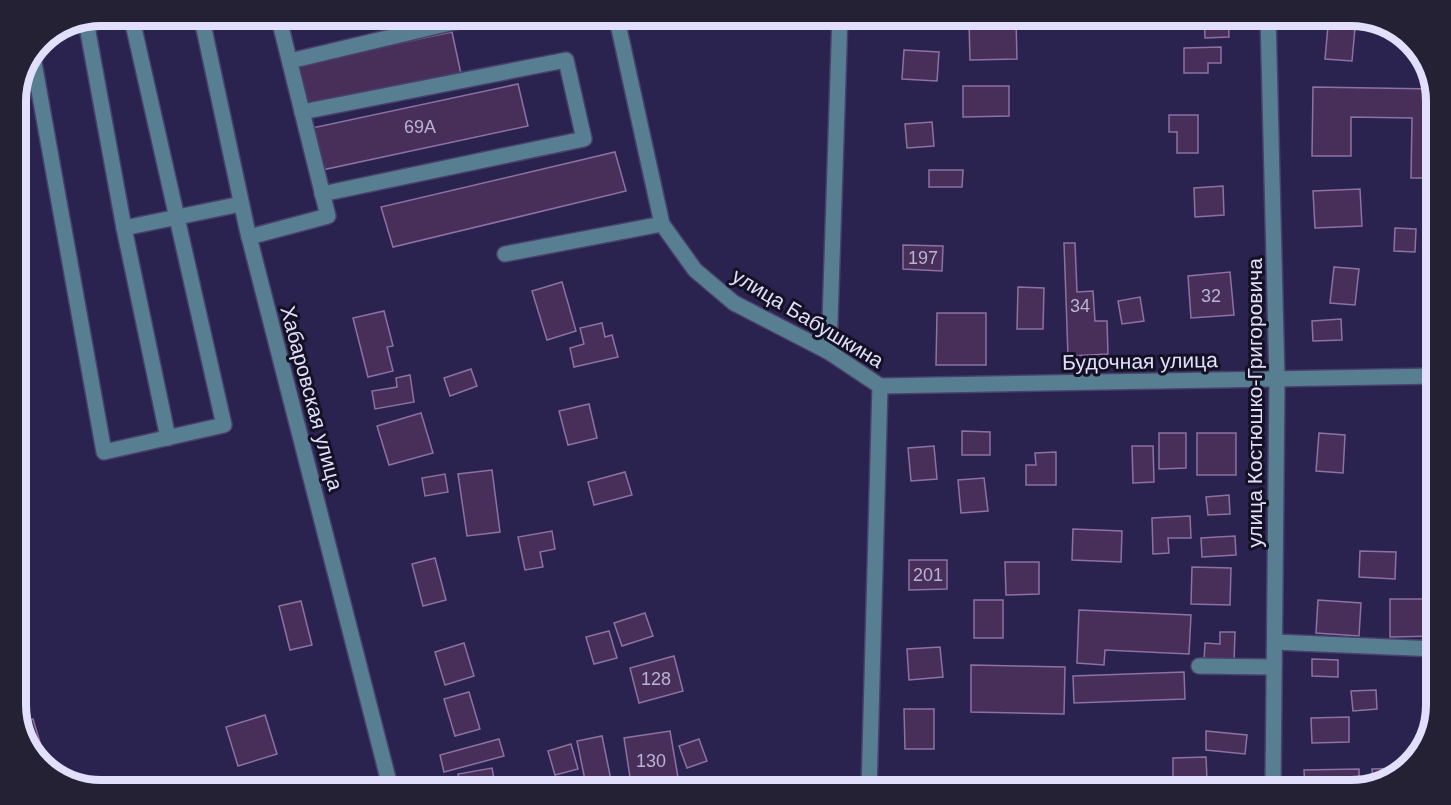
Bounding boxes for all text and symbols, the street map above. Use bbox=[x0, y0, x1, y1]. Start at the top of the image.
house number: 69А bbox=[404, 117, 436, 137]
house number: 197 bbox=[908, 248, 938, 268]
street label: улица Костюшко-Григоровича bbox=[1243, 258, 1266, 548]
street label: улица Бабушкина bbox=[728, 264, 888, 372]
house number: 32 bbox=[1201, 286, 1221, 306]
house number: 34 bbox=[1070, 296, 1090, 316]
street label: Хабаровская улица bbox=[276, 303, 348, 493]
street label: Будочная улица bbox=[1062, 348, 1218, 374]
house number: 201 bbox=[913, 565, 943, 585]
house number: 128 bbox=[641, 669, 671, 689]
house number: 130 bbox=[636, 751, 666, 771]

